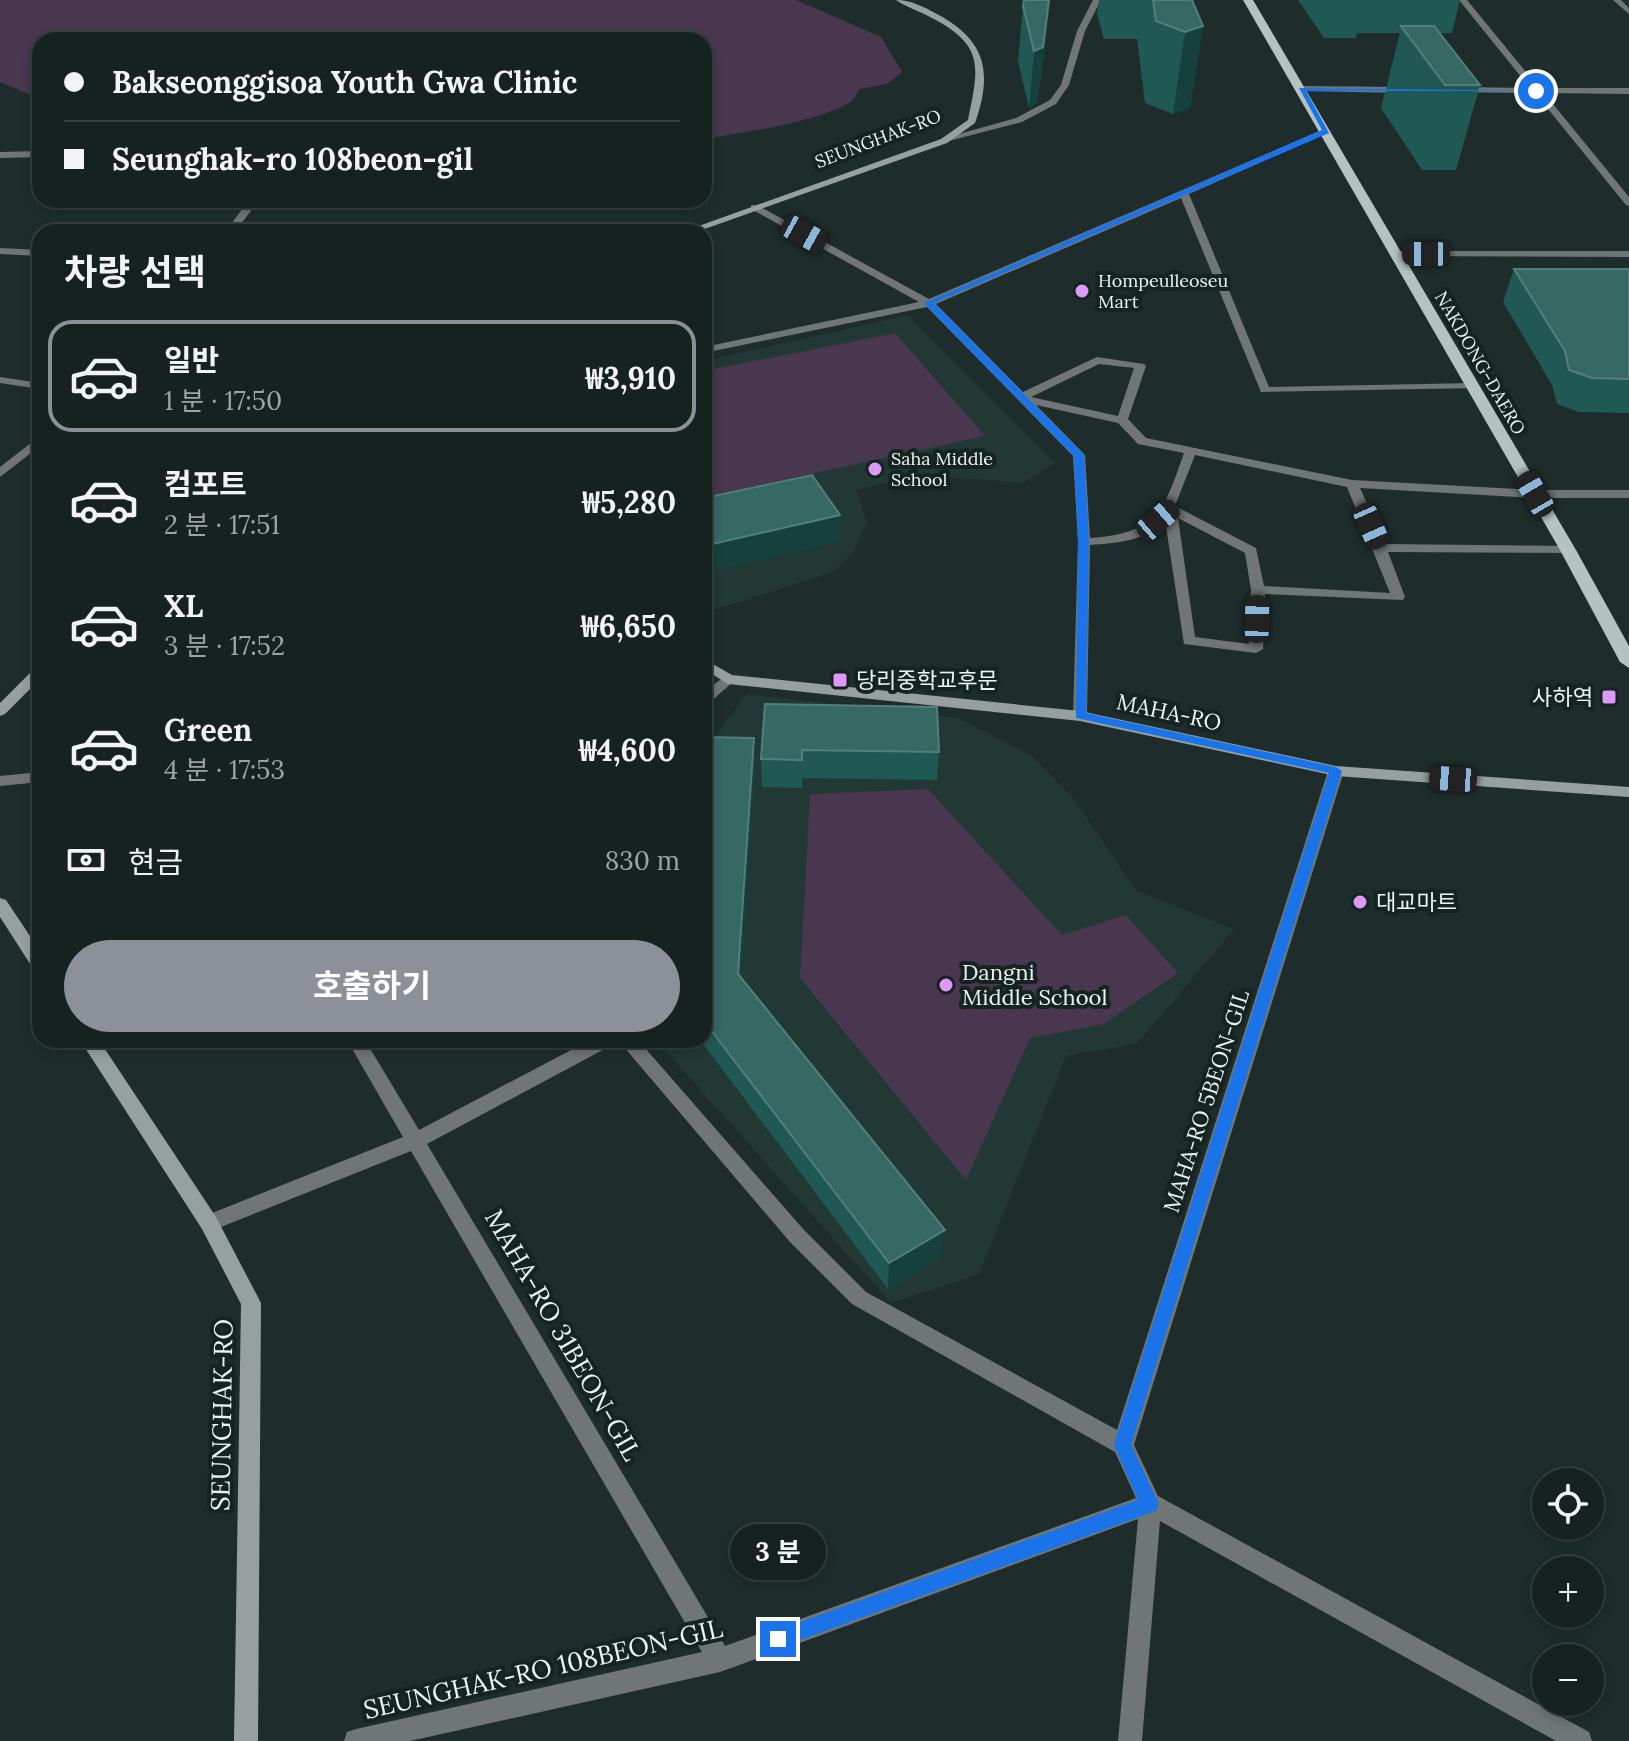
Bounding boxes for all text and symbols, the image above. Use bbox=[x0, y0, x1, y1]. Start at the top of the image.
text: Bakseonggisoa Youth Gwa Clinic bbox=[112, 63, 577, 101]
route start bbox=[1518, 73, 1554, 109]
street label: SEUNGHAK-RO bbox=[812, 104, 944, 173]
text: Seunghak-ro 108beon-gil bbox=[112, 140, 473, 178]
car bbox=[777, 212, 831, 256]
car bbox=[1402, 242, 1450, 266]
text: 차량 선택 bbox=[64, 249, 206, 295]
place label: Hompeulleoseu Mart bbox=[1098, 269, 1229, 313]
marker: Hompeulleoseu Mart bbox=[1073, 282, 1091, 300]
street label: NAKDONG-DAERO bbox=[1430, 287, 1531, 439]
icon: car bbox=[68, 340, 140, 412]
text: 일반 bbox=[164, 341, 219, 379]
text: ₩3,910 bbox=[585, 359, 676, 397]
text: 1 분 · 17:50 bbox=[164, 384, 282, 417]
place label: Saha Middle School bbox=[891, 447, 993, 491]
marker: Saha Middle School bbox=[866, 460, 884, 478]
icon: car bbox=[68, 464, 140, 536]
text: 컴포트 bbox=[164, 465, 247, 503]
car bbox=[1513, 467, 1557, 521]
text: ₩5,280 bbox=[582, 483, 676, 521]
car bbox=[1132, 495, 1184, 545]
car bbox=[1350, 499, 1392, 553]
text: 2 분 · 17:51 bbox=[164, 508, 280, 541]
text: XL bbox=[164, 587, 203, 625]
icon: car bbox=[68, 588, 140, 660]
car bbox=[1245, 595, 1269, 643]
text: ₩6,650 bbox=[581, 607, 676, 645]
text: 3 분 · 17:52 bbox=[164, 629, 285, 662]
place label: 당리중학교후문 bbox=[856, 666, 998, 694]
marker: 당리중학교후문 bbox=[831, 671, 849, 689]
place label: 사하역 bbox=[1532, 683, 1593, 711]
street label: MAHA-RO bbox=[1114, 687, 1224, 737]
marker: 사하역 bbox=[1600, 688, 1618, 706]
text: Green bbox=[164, 711, 252, 749]
icon: car bbox=[68, 712, 140, 784]
text: ₩4,600 bbox=[579, 731, 676, 769]
text: 4 분 · 17:53 bbox=[164, 753, 285, 786]
car bbox=[1428, 765, 1478, 793]
icon: cash bbox=[64, 838, 108, 882]
text: 현금 bbox=[128, 843, 183, 881]
text: 830 m bbox=[605, 844, 680, 877]
place label: 대교마트 bbox=[1376, 888, 1457, 916]
marker: 대교마트 bbox=[1351, 893, 1369, 911]
button: 호출하기 bbox=[64, 940, 680, 1032]
place label: Dangni Middle School bbox=[962, 958, 1107, 1011]
marker: Dangni Middle School bbox=[937, 976, 955, 994]
street label: MAHA-RO 5BEON-GIL bbox=[1157, 986, 1255, 1216]
street label: MAHA-RO 31BEON-GIL bbox=[478, 1203, 649, 1466]
street label: SEUNGHAK-RO bbox=[203, 1319, 240, 1511]
map controls bbox=[1532, 1468, 1604, 1716]
button: locate bbox=[1532, 1468, 1604, 1540]
callout: 3 분 bbox=[730, 1523, 826, 1579]
text: 3 분 bbox=[755, 1535, 801, 1568]
button: + bbox=[1532, 1556, 1604, 1628]
street label: SEUNGHAK-RO 108BEON-GIL bbox=[360, 1611, 726, 1726]
route end bbox=[760, 1621, 796, 1657]
button: − bbox=[1532, 1644, 1604, 1716]

